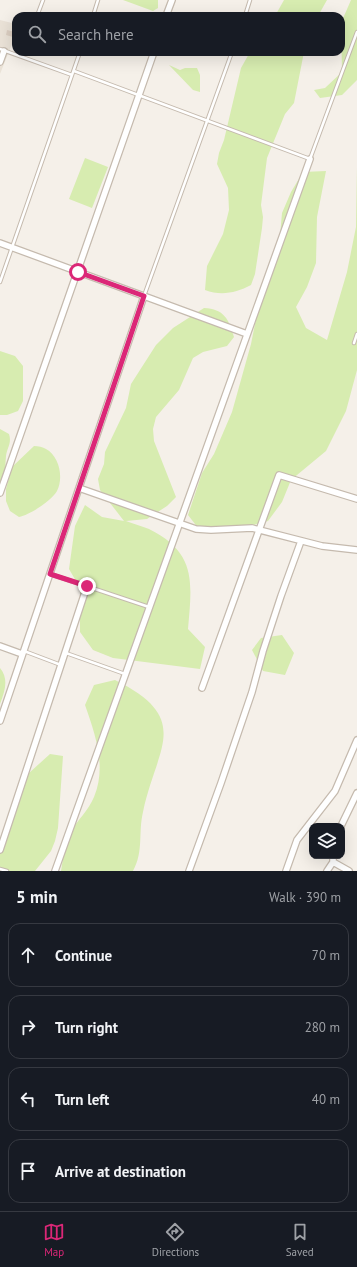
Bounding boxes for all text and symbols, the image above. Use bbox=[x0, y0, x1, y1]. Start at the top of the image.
search box bbox=[12, 12, 345, 56]
icon: search bbox=[26, 23, 48, 45]
text: Search here bbox=[58, 25, 134, 44]
route start bbox=[69, 263, 87, 281]
route end bbox=[78, 577, 96, 595]
map controls bbox=[309, 823, 345, 859]
button: layers bbox=[309, 823, 345, 859]
text: 5 min bbox=[16, 886, 57, 908]
text: Walk · 390 m bbox=[269, 889, 341, 906]
icon: ahead bbox=[17, 944, 39, 966]
text: Continue bbox=[55, 946, 112, 965]
text: 70 m bbox=[312, 947, 340, 964]
icon: right bbox=[17, 1016, 39, 1038]
text: Turn right bbox=[55, 1018, 118, 1037]
text: 280 m bbox=[305, 1019, 340, 1036]
icon: left bbox=[17, 1088, 39, 1110]
text: Turn left bbox=[55, 1090, 109, 1109]
text: 40 m bbox=[312, 1091, 340, 1108]
icon: arrive bbox=[17, 1160, 39, 1182]
text: Arrive at destination bbox=[55, 1162, 186, 1181]
tab: Map bbox=[43, 1221, 65, 1259]
tab: Directions bbox=[152, 1221, 199, 1259]
tab: Saved bbox=[286, 1221, 314, 1259]

